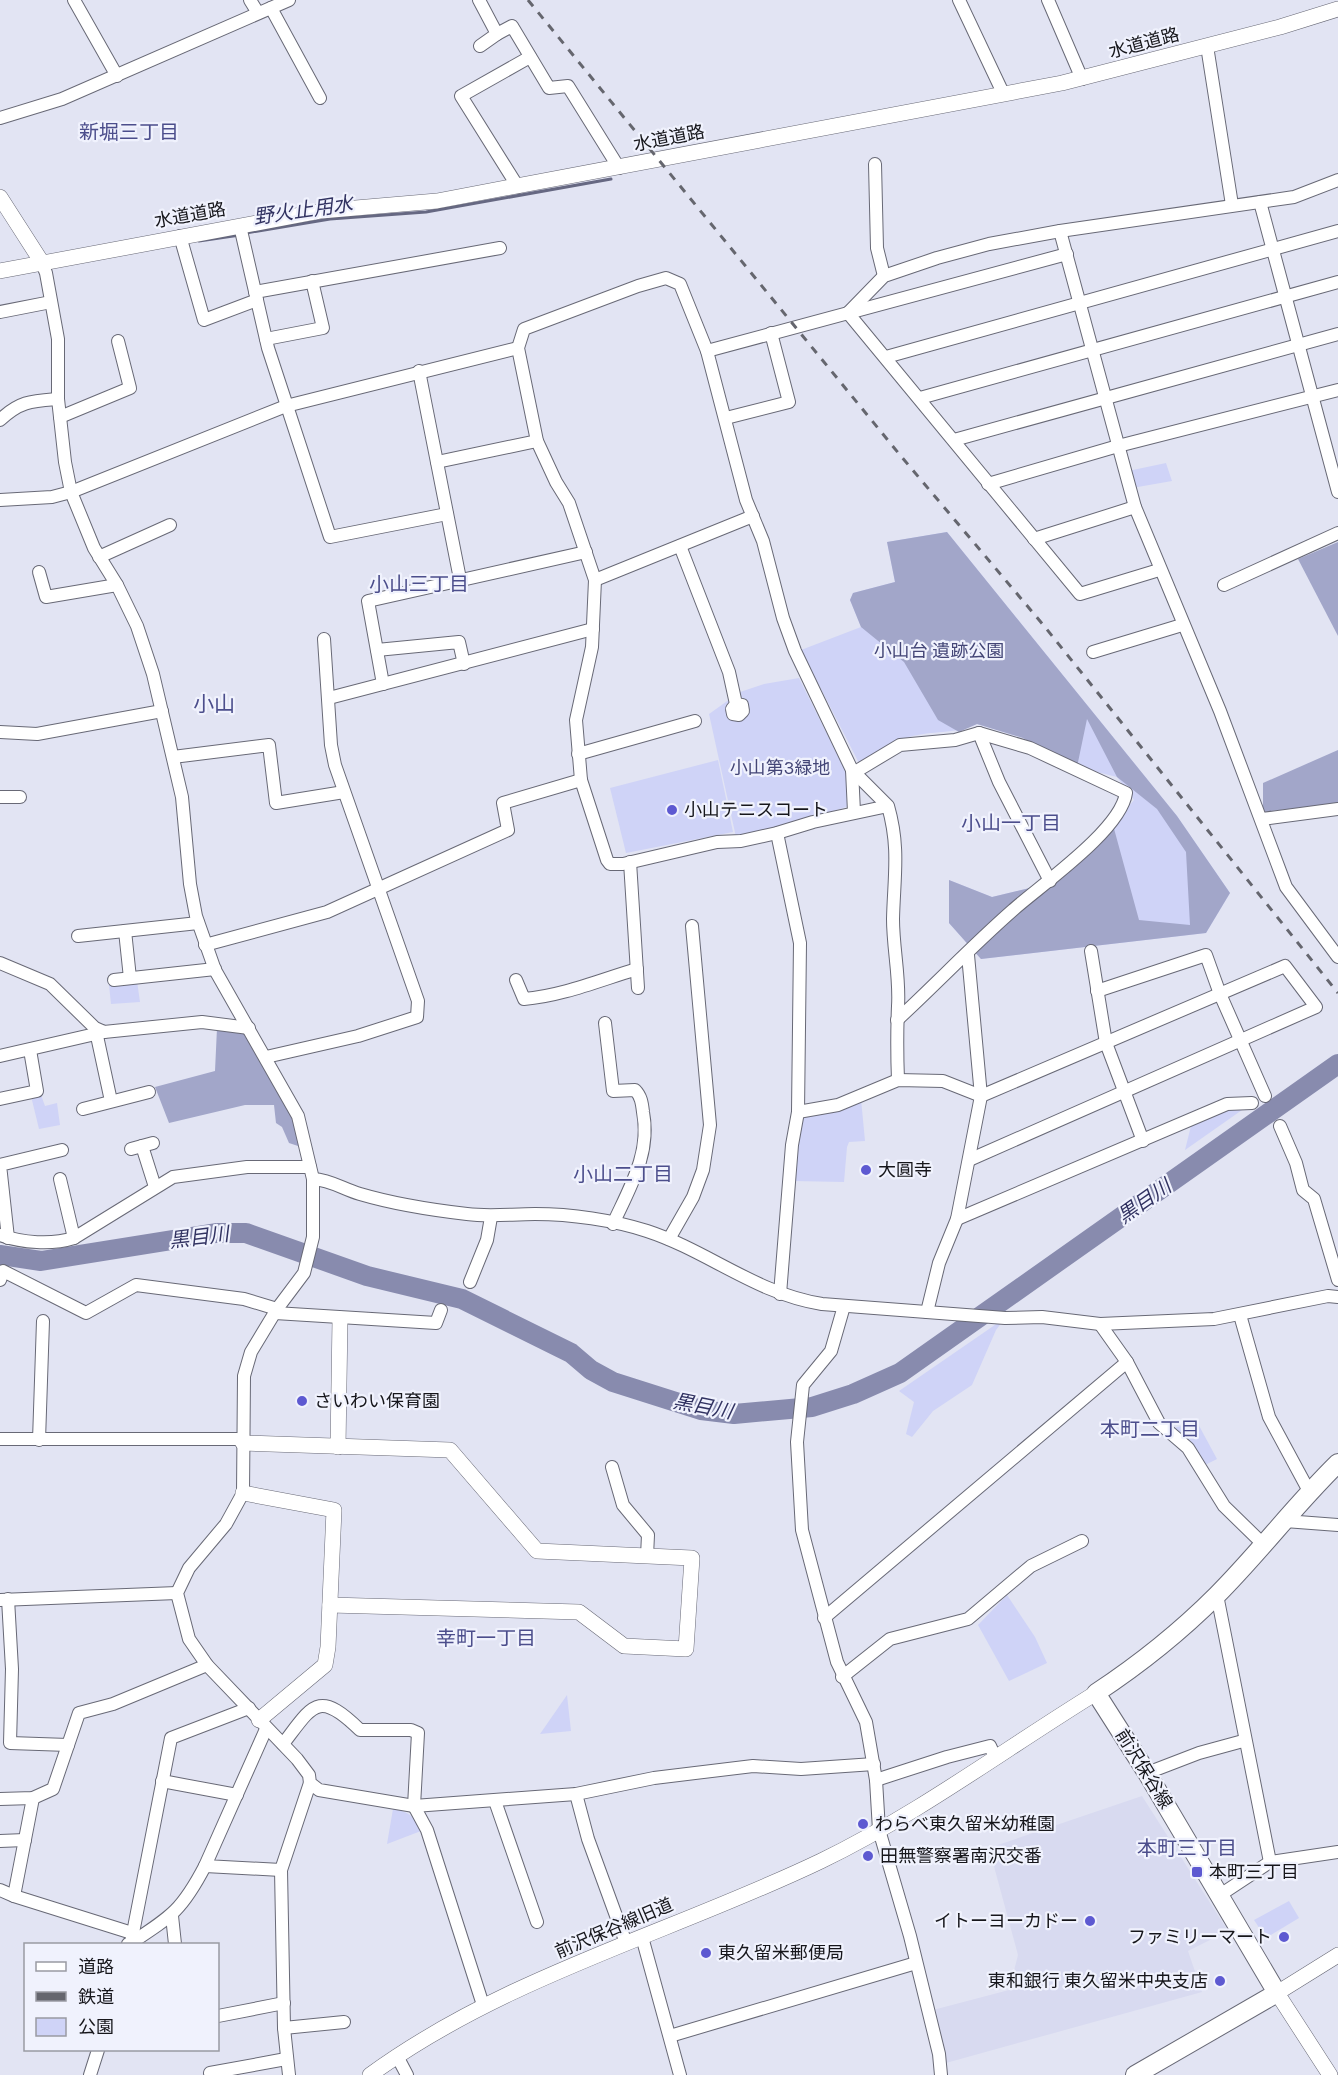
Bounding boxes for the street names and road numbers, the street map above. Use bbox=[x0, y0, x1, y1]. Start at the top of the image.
street label: 水道道路 bbox=[1106, 23, 1182, 63]
street label: 水道道路 bbox=[632, 120, 706, 156]
street label: 水道道路 bbox=[153, 198, 227, 232]
street label: 前沢保谷線 bbox=[1111, 1725, 1177, 1813]
street label: 前沢保谷線旧道 bbox=[552, 1893, 676, 1963]

